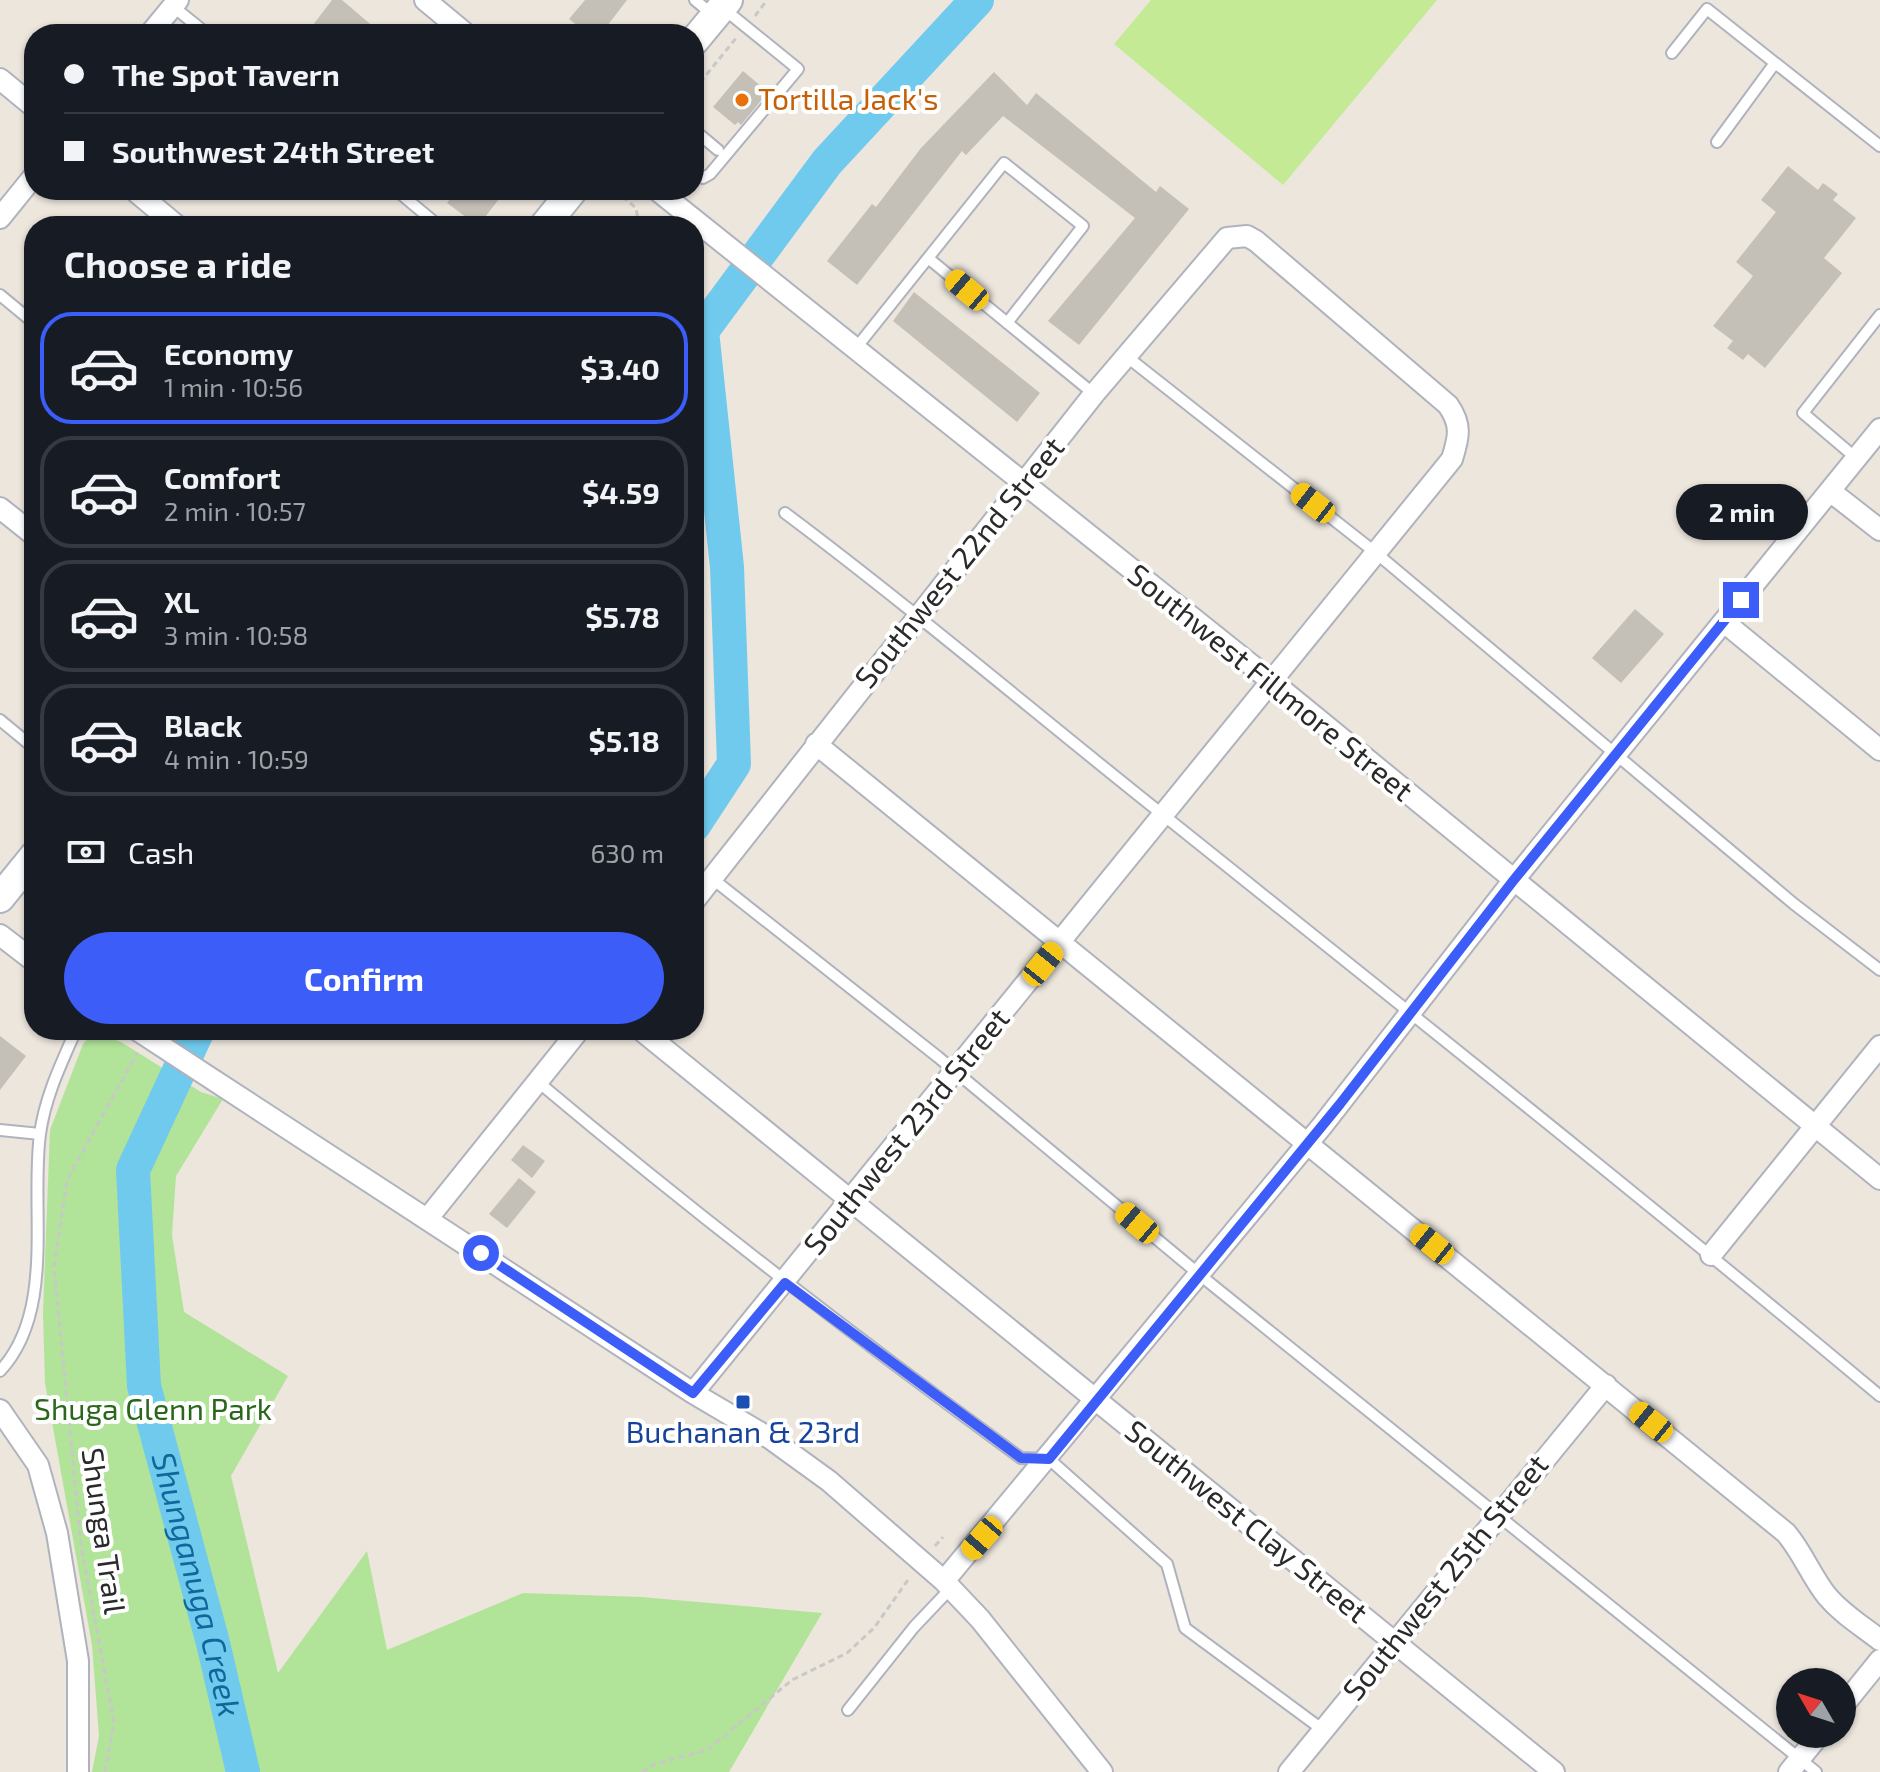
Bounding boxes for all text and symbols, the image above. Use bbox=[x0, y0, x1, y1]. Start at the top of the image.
text: The Spot Tavern bbox=[112, 56, 340, 92]
place label: Tortilla Jack's bbox=[758, 80, 939, 116]
marker: Tortilla Jack's bbox=[733, 91, 751, 109]
text: Southwest 24th Street bbox=[112, 133, 434, 169]
text: Choose a ride bbox=[64, 242, 292, 285]
car bbox=[941, 265, 993, 315]
icon: car bbox=[68, 332, 140, 404]
text: Economy bbox=[164, 335, 293, 371]
text: $3.40 bbox=[580, 350, 660, 386]
text: 1 min · 10:56 bbox=[164, 371, 303, 402]
street label: Southwest 22nd Street bbox=[846, 429, 1071, 694]
icon: car bbox=[68, 456, 140, 528]
text: Comfort bbox=[164, 459, 281, 495]
text: $4.59 bbox=[582, 474, 660, 510]
car bbox=[1287, 479, 1339, 527]
callout: 2 min bbox=[1675, 484, 1807, 540]
text: 2 min · 10:57 bbox=[164, 495, 306, 526]
text: 2 min bbox=[1709, 496, 1775, 527]
street label: Southwest Fillmore Street bbox=[1121, 555, 1421, 808]
icon: car bbox=[68, 580, 140, 652]
route end bbox=[1723, 582, 1759, 618]
text: XL bbox=[164, 583, 199, 619]
text: $5.78 bbox=[585, 598, 660, 634]
text: 3 min · 10:58 bbox=[164, 619, 308, 650]
icon: car bbox=[68, 704, 140, 776]
text: Black bbox=[164, 707, 242, 743]
text: $5.18 bbox=[588, 722, 660, 758]
text: 4 min · 10:59 bbox=[164, 743, 309, 774]
icon: cash bbox=[64, 830, 108, 874]
text: Cash bbox=[128, 834, 194, 870]
text: 630 m bbox=[590, 837, 664, 868]
button: Confirm bbox=[64, 932, 664, 1024]
car bbox=[1019, 938, 1067, 990]
street label: Southwest 23rd Street bbox=[795, 1000, 1016, 1261]
car bbox=[1111, 1198, 1163, 1248]
car bbox=[1406, 1220, 1458, 1268]
route start bbox=[463, 1235, 499, 1271]
park label: Shuga Glenn Park bbox=[34, 1390, 272, 1426]
marker: Buchanan & 23rd bbox=[734, 1393, 752, 1411]
car bbox=[1625, 1398, 1677, 1446]
street label: Southwest Clay Street bbox=[1119, 1412, 1376, 1629]
place label: Buchanan & 23rd bbox=[626, 1413, 860, 1449]
street label: Shunga Trail bbox=[76, 1445, 134, 1616]
street label: Southwest 25th Street bbox=[1334, 1447, 1555, 1707]
water label: Shunganuga Creek bbox=[146, 1448, 251, 1720]
car bbox=[957, 1512, 1007, 1564]
north arrow bbox=[1776, 1668, 1856, 1748]
map controls bbox=[1776, 1668, 1856, 1748]

